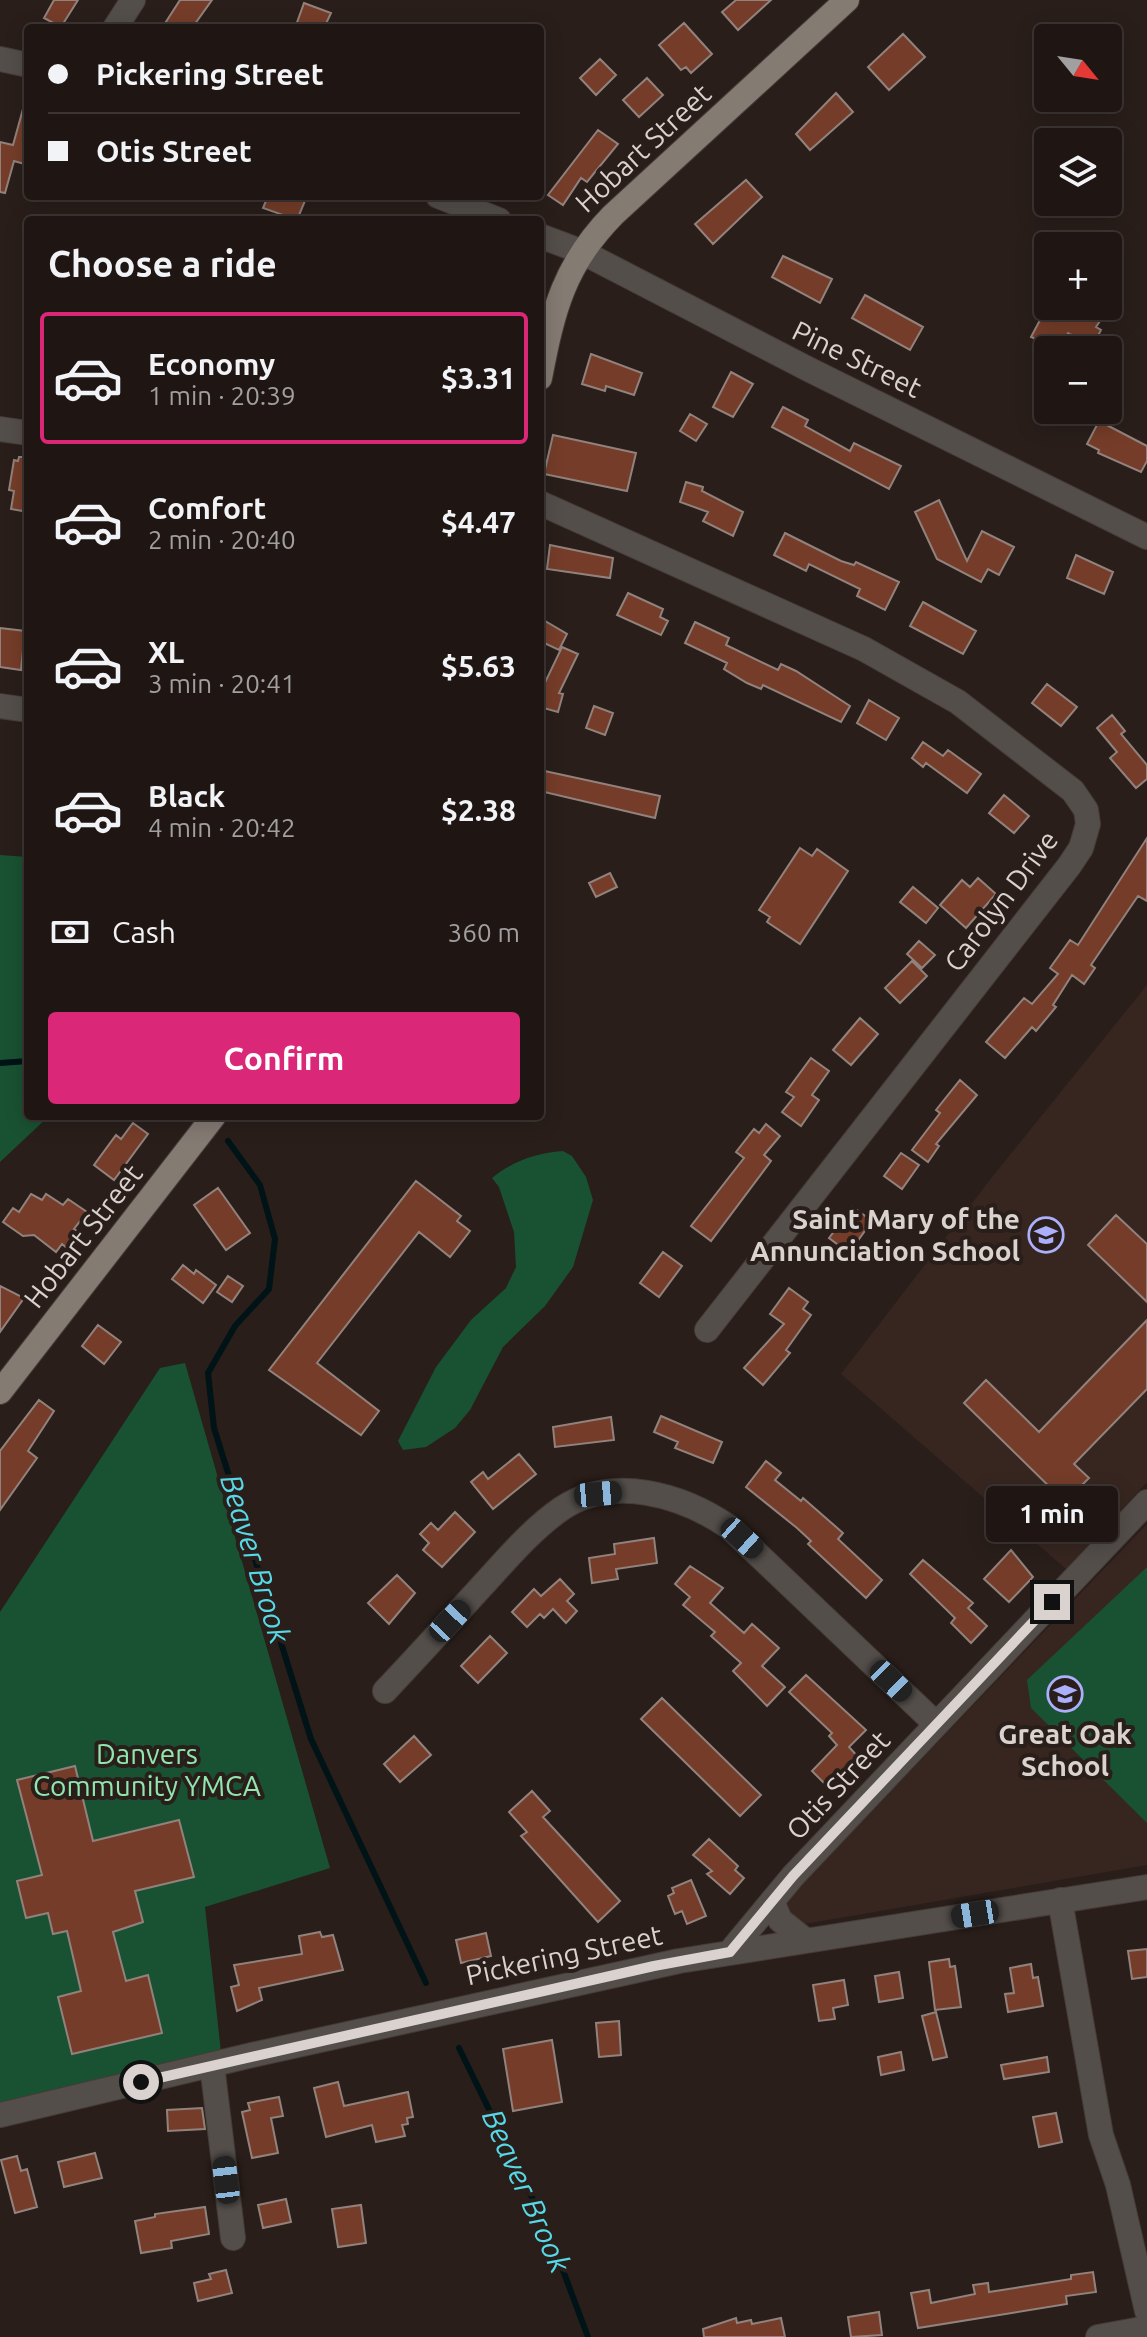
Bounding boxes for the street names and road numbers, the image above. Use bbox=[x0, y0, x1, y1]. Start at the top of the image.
street label: Hobart Street bbox=[569, 77, 716, 218]
street label: Pine Street bbox=[788, 314, 927, 403]
street label: Carolyn Drive bbox=[938, 824, 1064, 977]
street label: Hobart Street bbox=[17, 1158, 148, 1313]
street label: Otis Street bbox=[780, 1724, 895, 1845]
street label: Pickering Street bbox=[463, 1919, 665, 1990]

